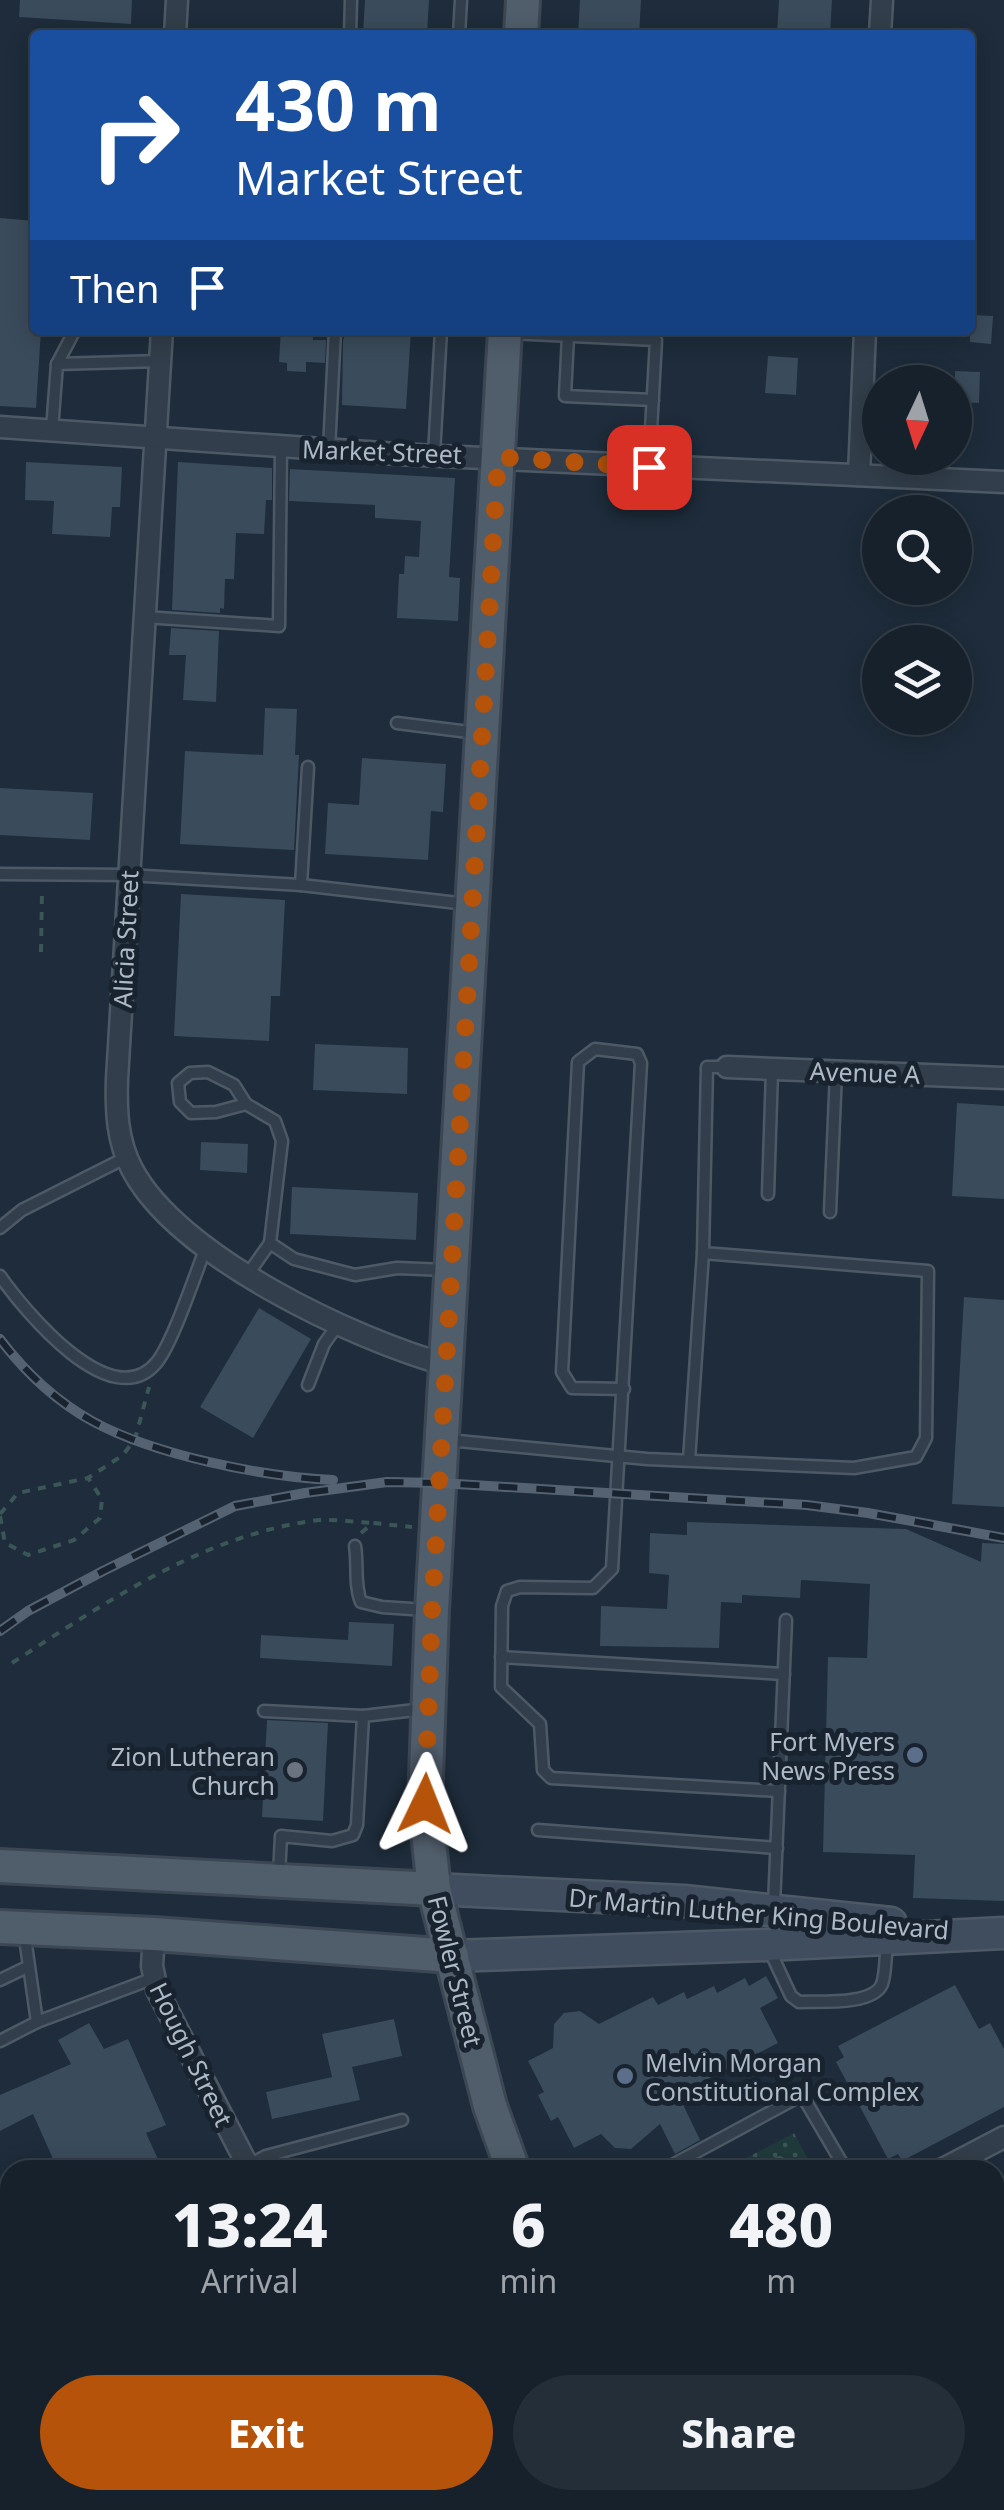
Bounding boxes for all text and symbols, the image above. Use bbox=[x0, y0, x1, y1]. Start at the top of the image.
text: 430 m bbox=[235, 56, 442, 152]
icon: right bbox=[70, 70, 200, 200]
text: Market Street bbox=[235, 147, 523, 208]
icon: arrive bbox=[180, 260, 235, 315]
text: Then bbox=[70, 262, 160, 314]
north arrow bbox=[862, 365, 972, 475]
map controls bbox=[862, 365, 972, 735]
pin bbox=[607, 425, 692, 510]
street label: Market Street bbox=[302, 431, 462, 471]
icon: arrive bbox=[622, 440, 677, 495]
button: search bbox=[862, 495, 972, 605]
button: layers bbox=[862, 625, 972, 735]
street label: Alicia Street bbox=[104, 869, 146, 1009]
street label: Avenue A bbox=[809, 1053, 921, 1091]
place label: Fort Myers News Press bbox=[761, 1724, 895, 1787]
place label: Zion Lutheran Church bbox=[111, 1739, 275, 1802]
marker: Fort Myers News Press bbox=[904, 1744, 926, 1766]
position arrow bbox=[373, 1752, 477, 1856]
marker: Zion Lutheran Church bbox=[284, 1759, 306, 1781]
street label: Dr Martin Luther King Boulevard bbox=[567, 1879, 951, 1947]
street label: Fowler Street bbox=[421, 1892, 491, 2050]
street label: Hough Street bbox=[142, 1976, 242, 2132]
place label: Melvin Morgan Constitutional Complex bbox=[645, 2045, 919, 2108]
marker: Melvin Morgan Constitutional Complex bbox=[614, 2065, 636, 2087]
text: 13:24 bbox=[172, 2183, 328, 2265]
text: 6 bbox=[511, 2183, 546, 2265]
text: 480 bbox=[729, 2183, 833, 2265]
text: Arrival bbox=[201, 2259, 299, 2302]
text: min bbox=[499, 2259, 557, 2302]
text: m bbox=[766, 2259, 796, 2302]
button: Exit bbox=[40, 2375, 493, 2490]
button: Share bbox=[513, 2375, 965, 2490]

